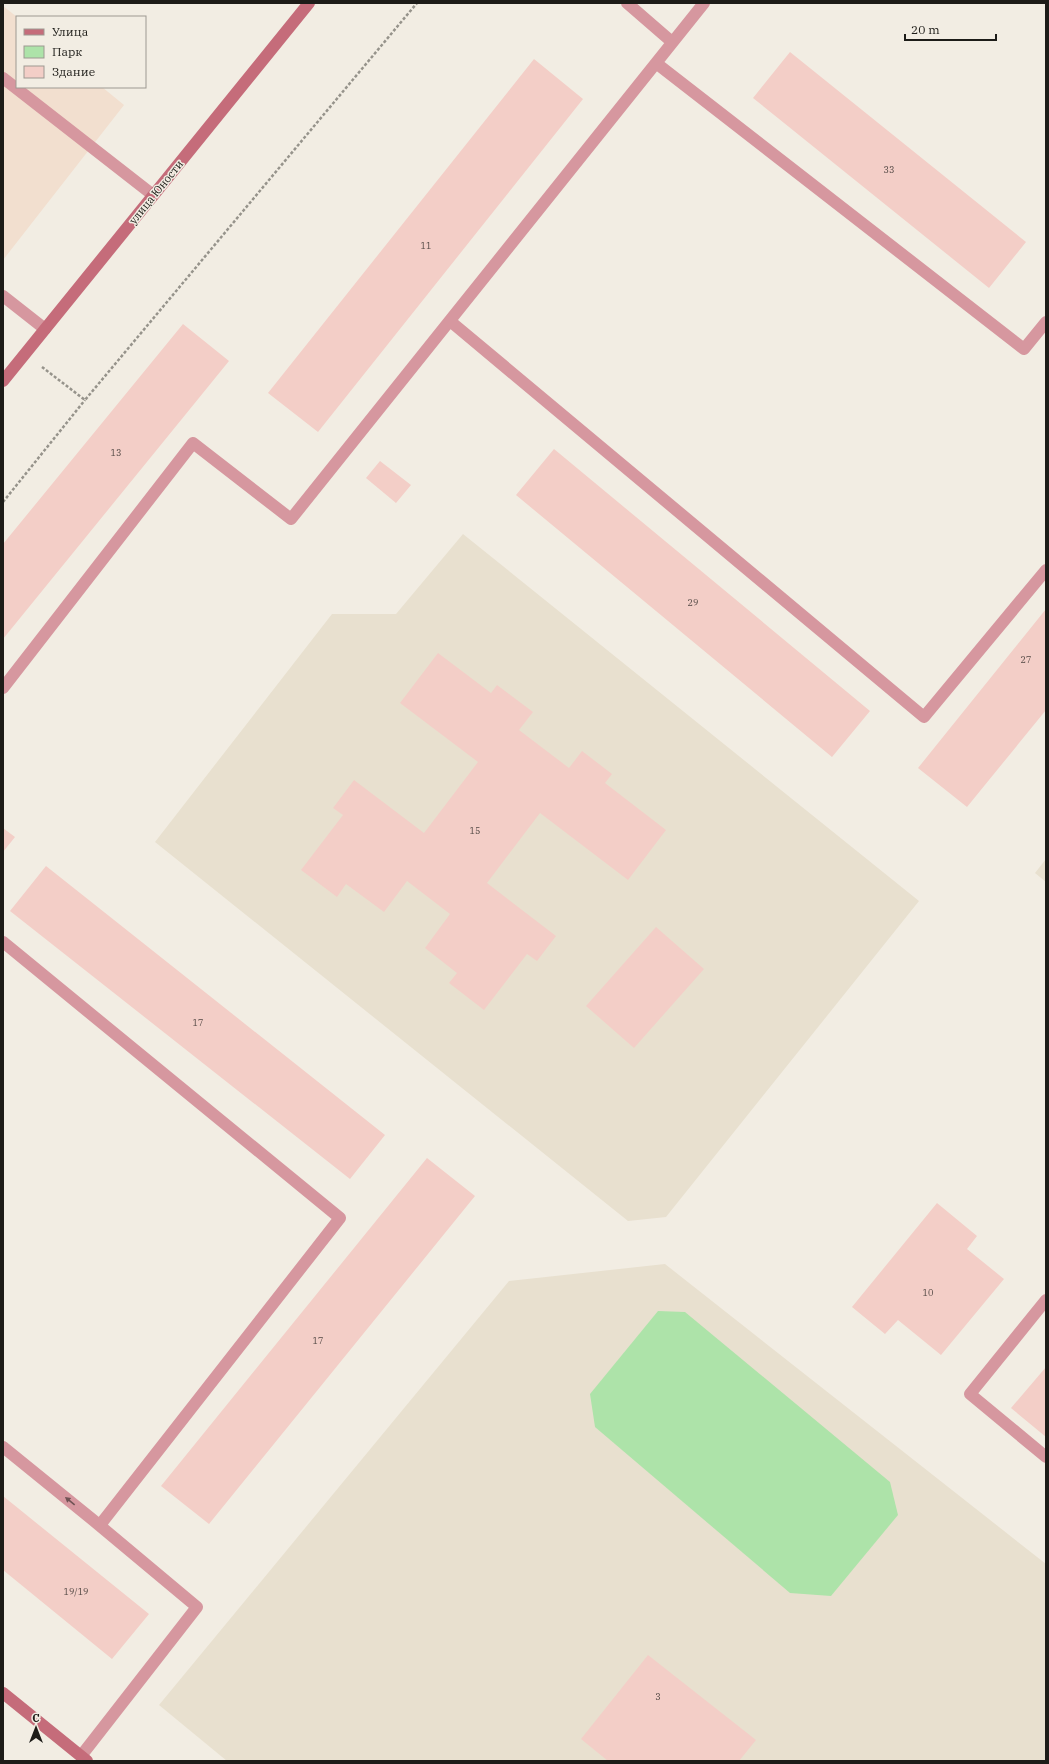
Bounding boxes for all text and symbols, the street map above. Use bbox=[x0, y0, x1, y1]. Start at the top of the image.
legend bbox=[16, 16, 146, 88]
scale bar bbox=[905, 16, 996, 42]
text: 20 m bbox=[911, 22, 940, 37]
text: Улица bbox=[52, 24, 89, 39]
text: Парк bbox=[52, 44, 82, 59]
text: Здание bbox=[52, 64, 95, 79]
street label: улица Юности bbox=[126, 157, 186, 227]
house number: 33 bbox=[884, 164, 894, 175]
house number: 11 bbox=[421, 240, 431, 251]
house number: 13 bbox=[111, 447, 121, 458]
house number: 29 bbox=[688, 597, 698, 608]
house number: 27 bbox=[1021, 654, 1031, 665]
house number: 15 bbox=[470, 825, 480, 836]
house number: 17 bbox=[193, 1017, 203, 1028]
house number: 10 bbox=[923, 1287, 933, 1298]
house number: 17 bbox=[313, 1335, 323, 1346]
one-way arrow bbox=[64, 1496, 75, 1505]
house number: 19/19 bbox=[64, 1586, 88, 1597]
house number: 3 bbox=[655, 1691, 661, 1702]
north arrow bbox=[16, 1708, 56, 1748]
text: С bbox=[32, 1711, 40, 1725]

